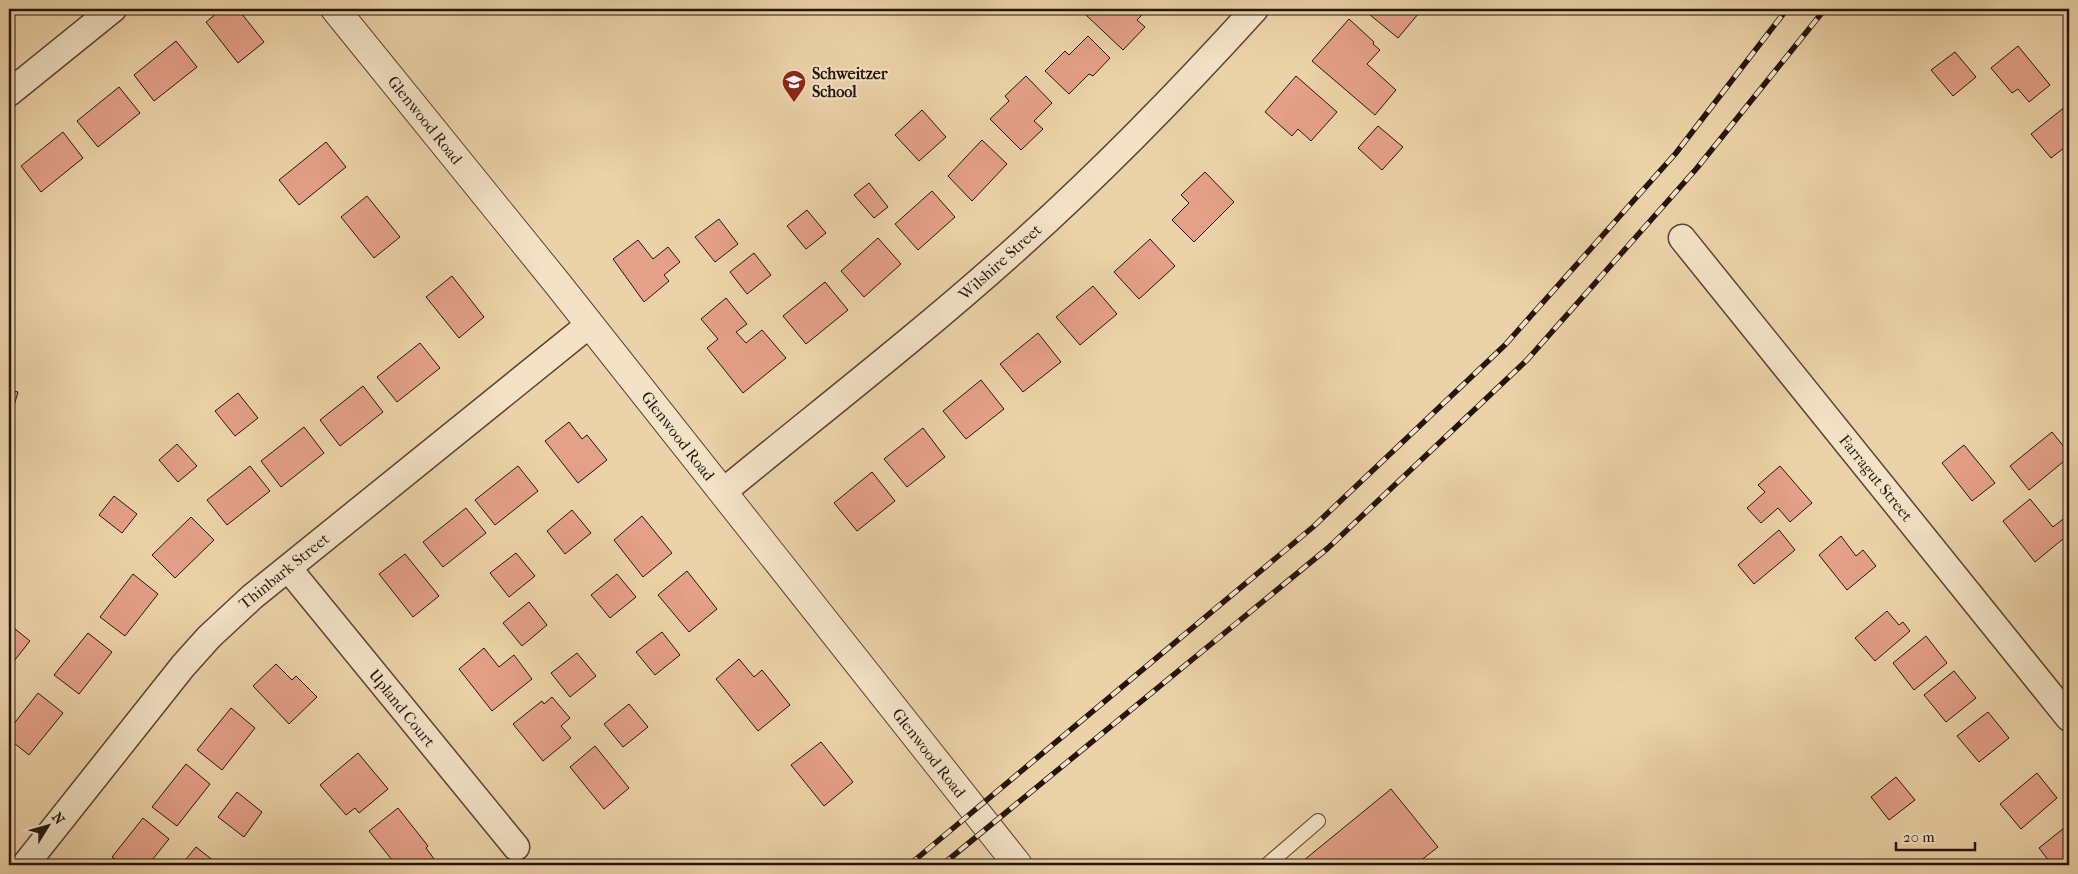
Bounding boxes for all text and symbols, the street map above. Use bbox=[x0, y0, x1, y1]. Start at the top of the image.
place label: Schweitzer School bbox=[812, 64, 889, 101]
school or university icon: Schweitzer School bbox=[781, 69, 807, 103]
street label: Glenwood Road bbox=[384, 72, 467, 168]
street label: Wilshire Street bbox=[954, 220, 1045, 305]
street label: Glenwood Road bbox=[637, 388, 719, 485]
street label: Farragut Street bbox=[1835, 431, 1917, 525]
street label: Thinbark Street bbox=[235, 529, 333, 613]
street label: Upland Court bbox=[365, 665, 439, 751]
street label: Glenwood Road bbox=[888, 705, 970, 802]
north arrow bbox=[22, 802, 72, 852]
text: N bbox=[48, 809, 68, 828]
scale bar bbox=[1896, 819, 1974, 851]
text: 20 m bbox=[1903, 828, 1935, 846]

